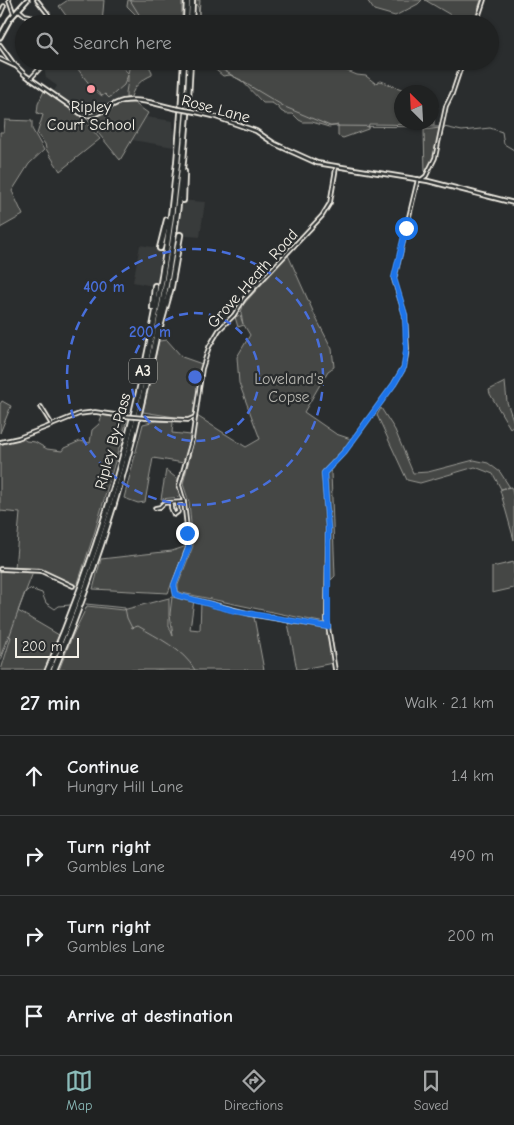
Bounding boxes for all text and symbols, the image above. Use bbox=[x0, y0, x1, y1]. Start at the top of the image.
search box bbox=[15, 15, 499, 70]
icon: search bbox=[33, 29, 61, 57]
text: Search here bbox=[73, 32, 172, 54]
marker: Ripley Court School bbox=[85, 83, 97, 95]
north arrow bbox=[394, 85, 439, 130]
street label: Rose Lane bbox=[179, 91, 252, 127]
place label: Ripley Court School bbox=[47, 98, 135, 134]
route start bbox=[395, 217, 418, 240]
street label: Grove Heath Road bbox=[204, 226, 302, 332]
text: 400 m bbox=[83, 278, 125, 296]
text: 200 m bbox=[129, 323, 171, 341]
road number: A3 bbox=[129, 358, 157, 384]
centre of rings bbox=[186, 368, 204, 386]
park label: Loveland's Copse bbox=[254, 370, 324, 406]
street label: Ripley By-Pass bbox=[91, 391, 135, 491]
route end bbox=[176, 522, 199, 545]
scale bar bbox=[15, 635, 79, 658]
text: 200 m bbox=[22, 638, 63, 655]
text: 27 min bbox=[20, 691, 80, 715]
text: Walk · 2.1 km bbox=[405, 694, 494, 712]
text: Continue bbox=[67, 756, 139, 778]
icon: ahead bbox=[20, 762, 48, 790]
text: 1.4 km bbox=[451, 767, 494, 785]
text: Hungry Hill Lane bbox=[67, 778, 183, 796]
text: Turn right bbox=[67, 836, 151, 858]
icon: right bbox=[20, 842, 48, 870]
text: 490 m bbox=[449, 847, 494, 865]
text: Gambles Lane bbox=[67, 858, 165, 876]
text: Turn right bbox=[67, 916, 151, 938]
icon: right bbox=[20, 922, 48, 950]
text: 200 m bbox=[448, 927, 494, 945]
text: Gambles Lane bbox=[67, 938, 165, 956]
icon: arrive bbox=[20, 1002, 48, 1030]
text: Arrive at destination bbox=[67, 1005, 233, 1027]
tab: Map bbox=[65, 1067, 93, 1114]
tab: Directions bbox=[224, 1067, 283, 1114]
tab: Saved bbox=[414, 1067, 449, 1114]

